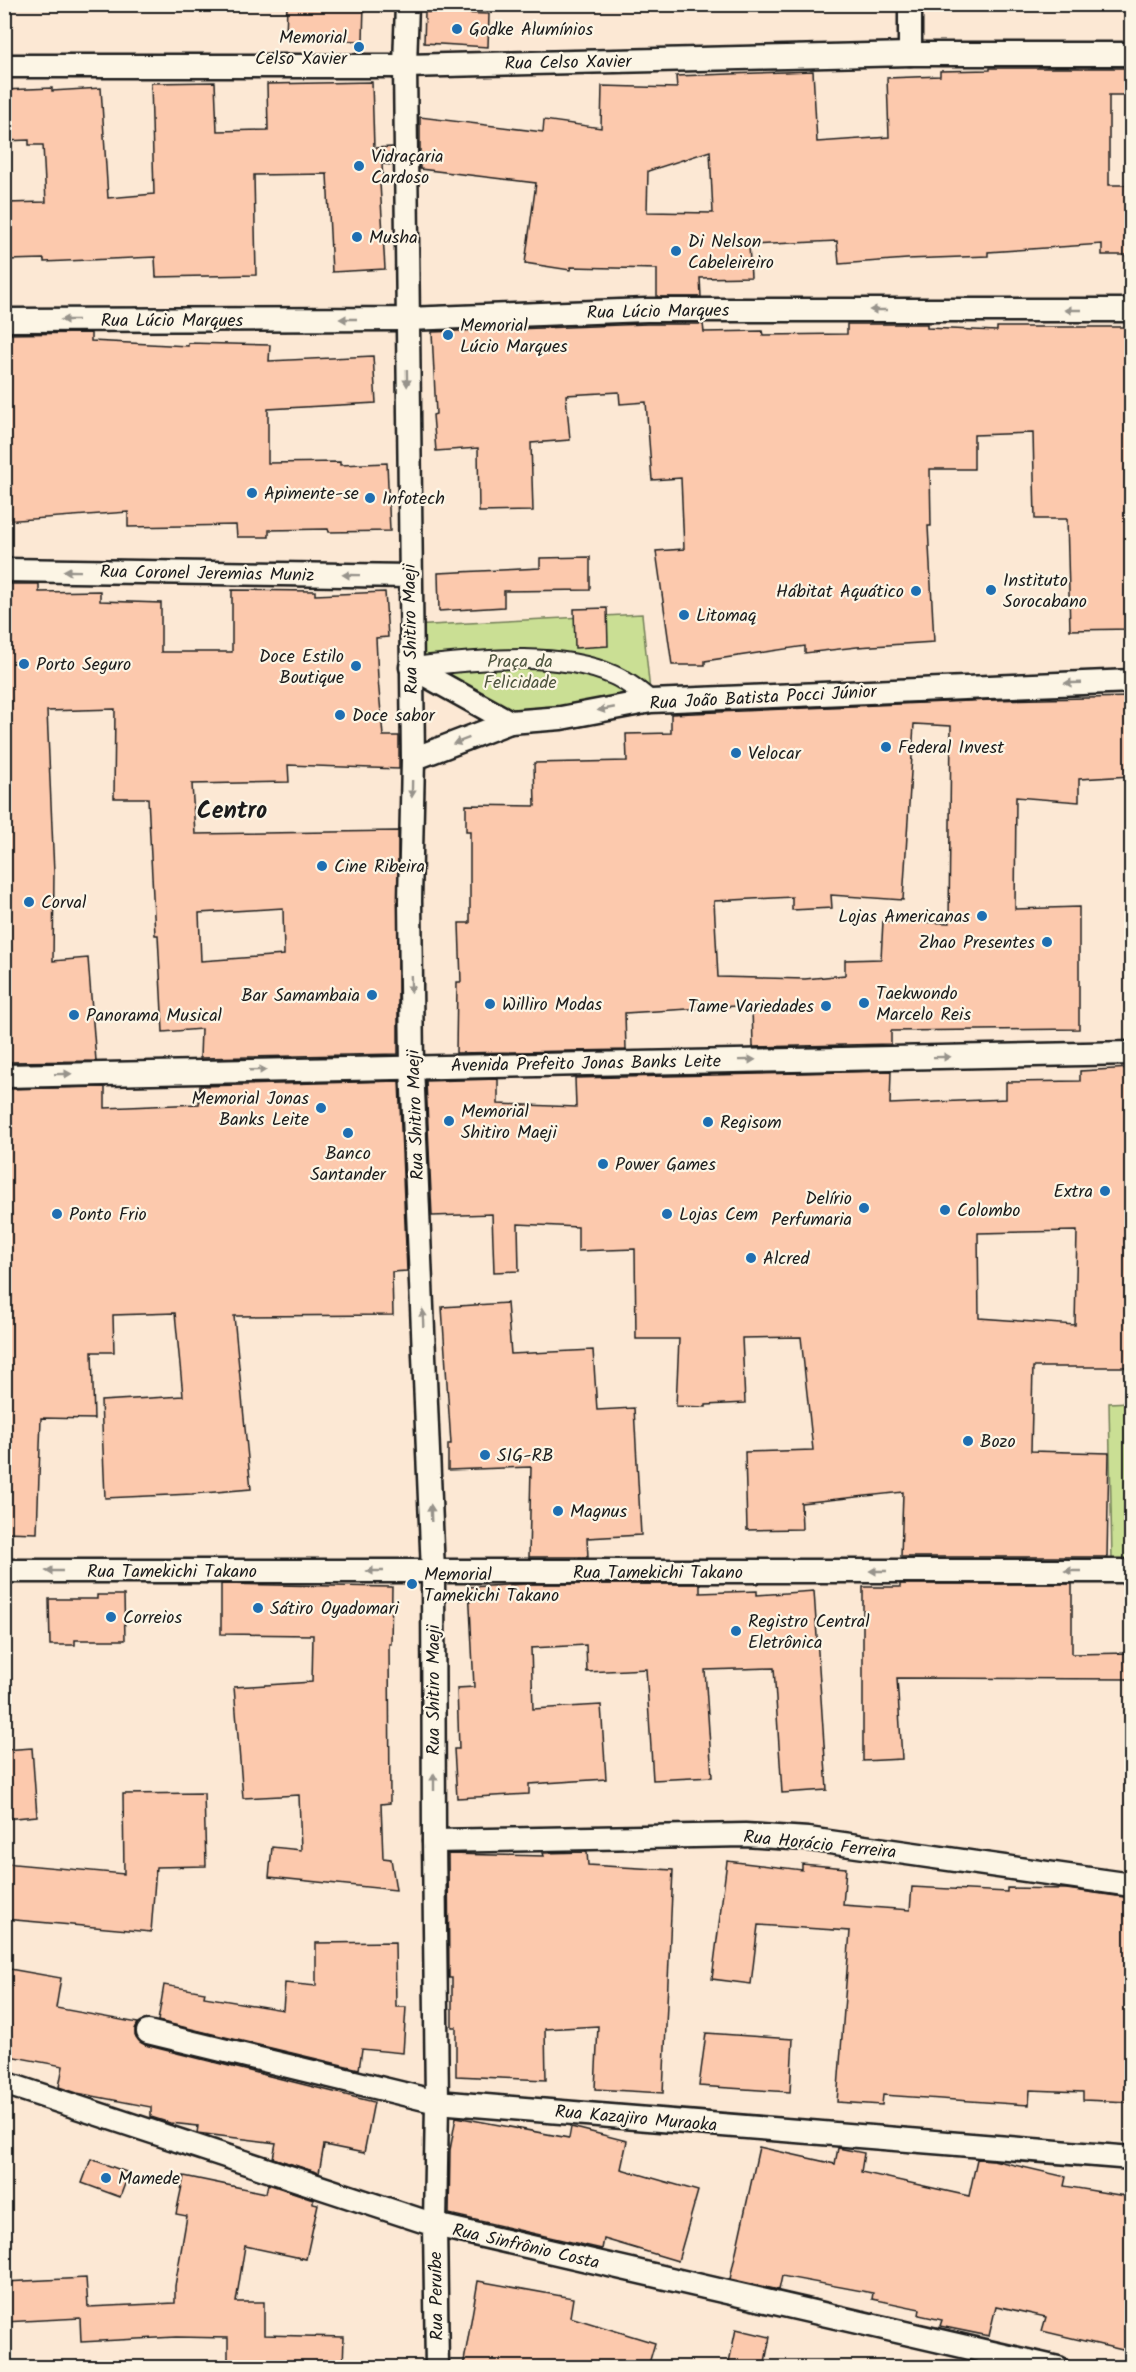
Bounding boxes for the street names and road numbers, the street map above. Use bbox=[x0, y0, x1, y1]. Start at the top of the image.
street label: Rua Celso Xavier bbox=[504, 48, 633, 79]
street label: Rua Lúcio Marques bbox=[587, 297, 730, 328]
street label: Rua Lúcio Marques bbox=[101, 307, 244, 336]
street label: Rua Coronel Jeremias Muniz bbox=[100, 558, 314, 591]
street label: Rua Shitiro Maeji bbox=[396, 563, 427, 694]
street label: Rua João Batista Pocci Júnior bbox=[649, 678, 878, 719]
street label: Avenida Prefeito Jonas Banks Leite bbox=[451, 1048, 721, 1081]
street label: Rua Shitiro Maeji bbox=[400, 1049, 433, 1181]
street label: Rua Tamekichi Takano bbox=[87, 1558, 257, 1587]
street label: Rua Tamekichi Takano bbox=[573, 1559, 743, 1588]
street label: Rua Shitiro Maeji bbox=[420, 1624, 449, 1755]
street label: Rua Horácio Ferreira bbox=[742, 1823, 898, 1868]
street label: Rua Kazajiro Muraoka bbox=[554, 2098, 718, 2141]
street label: Rua Sinfrônio Costa bbox=[449, 2216, 602, 2279]
street label: Rua Peruíbe bbox=[422, 2251, 453, 2341]

